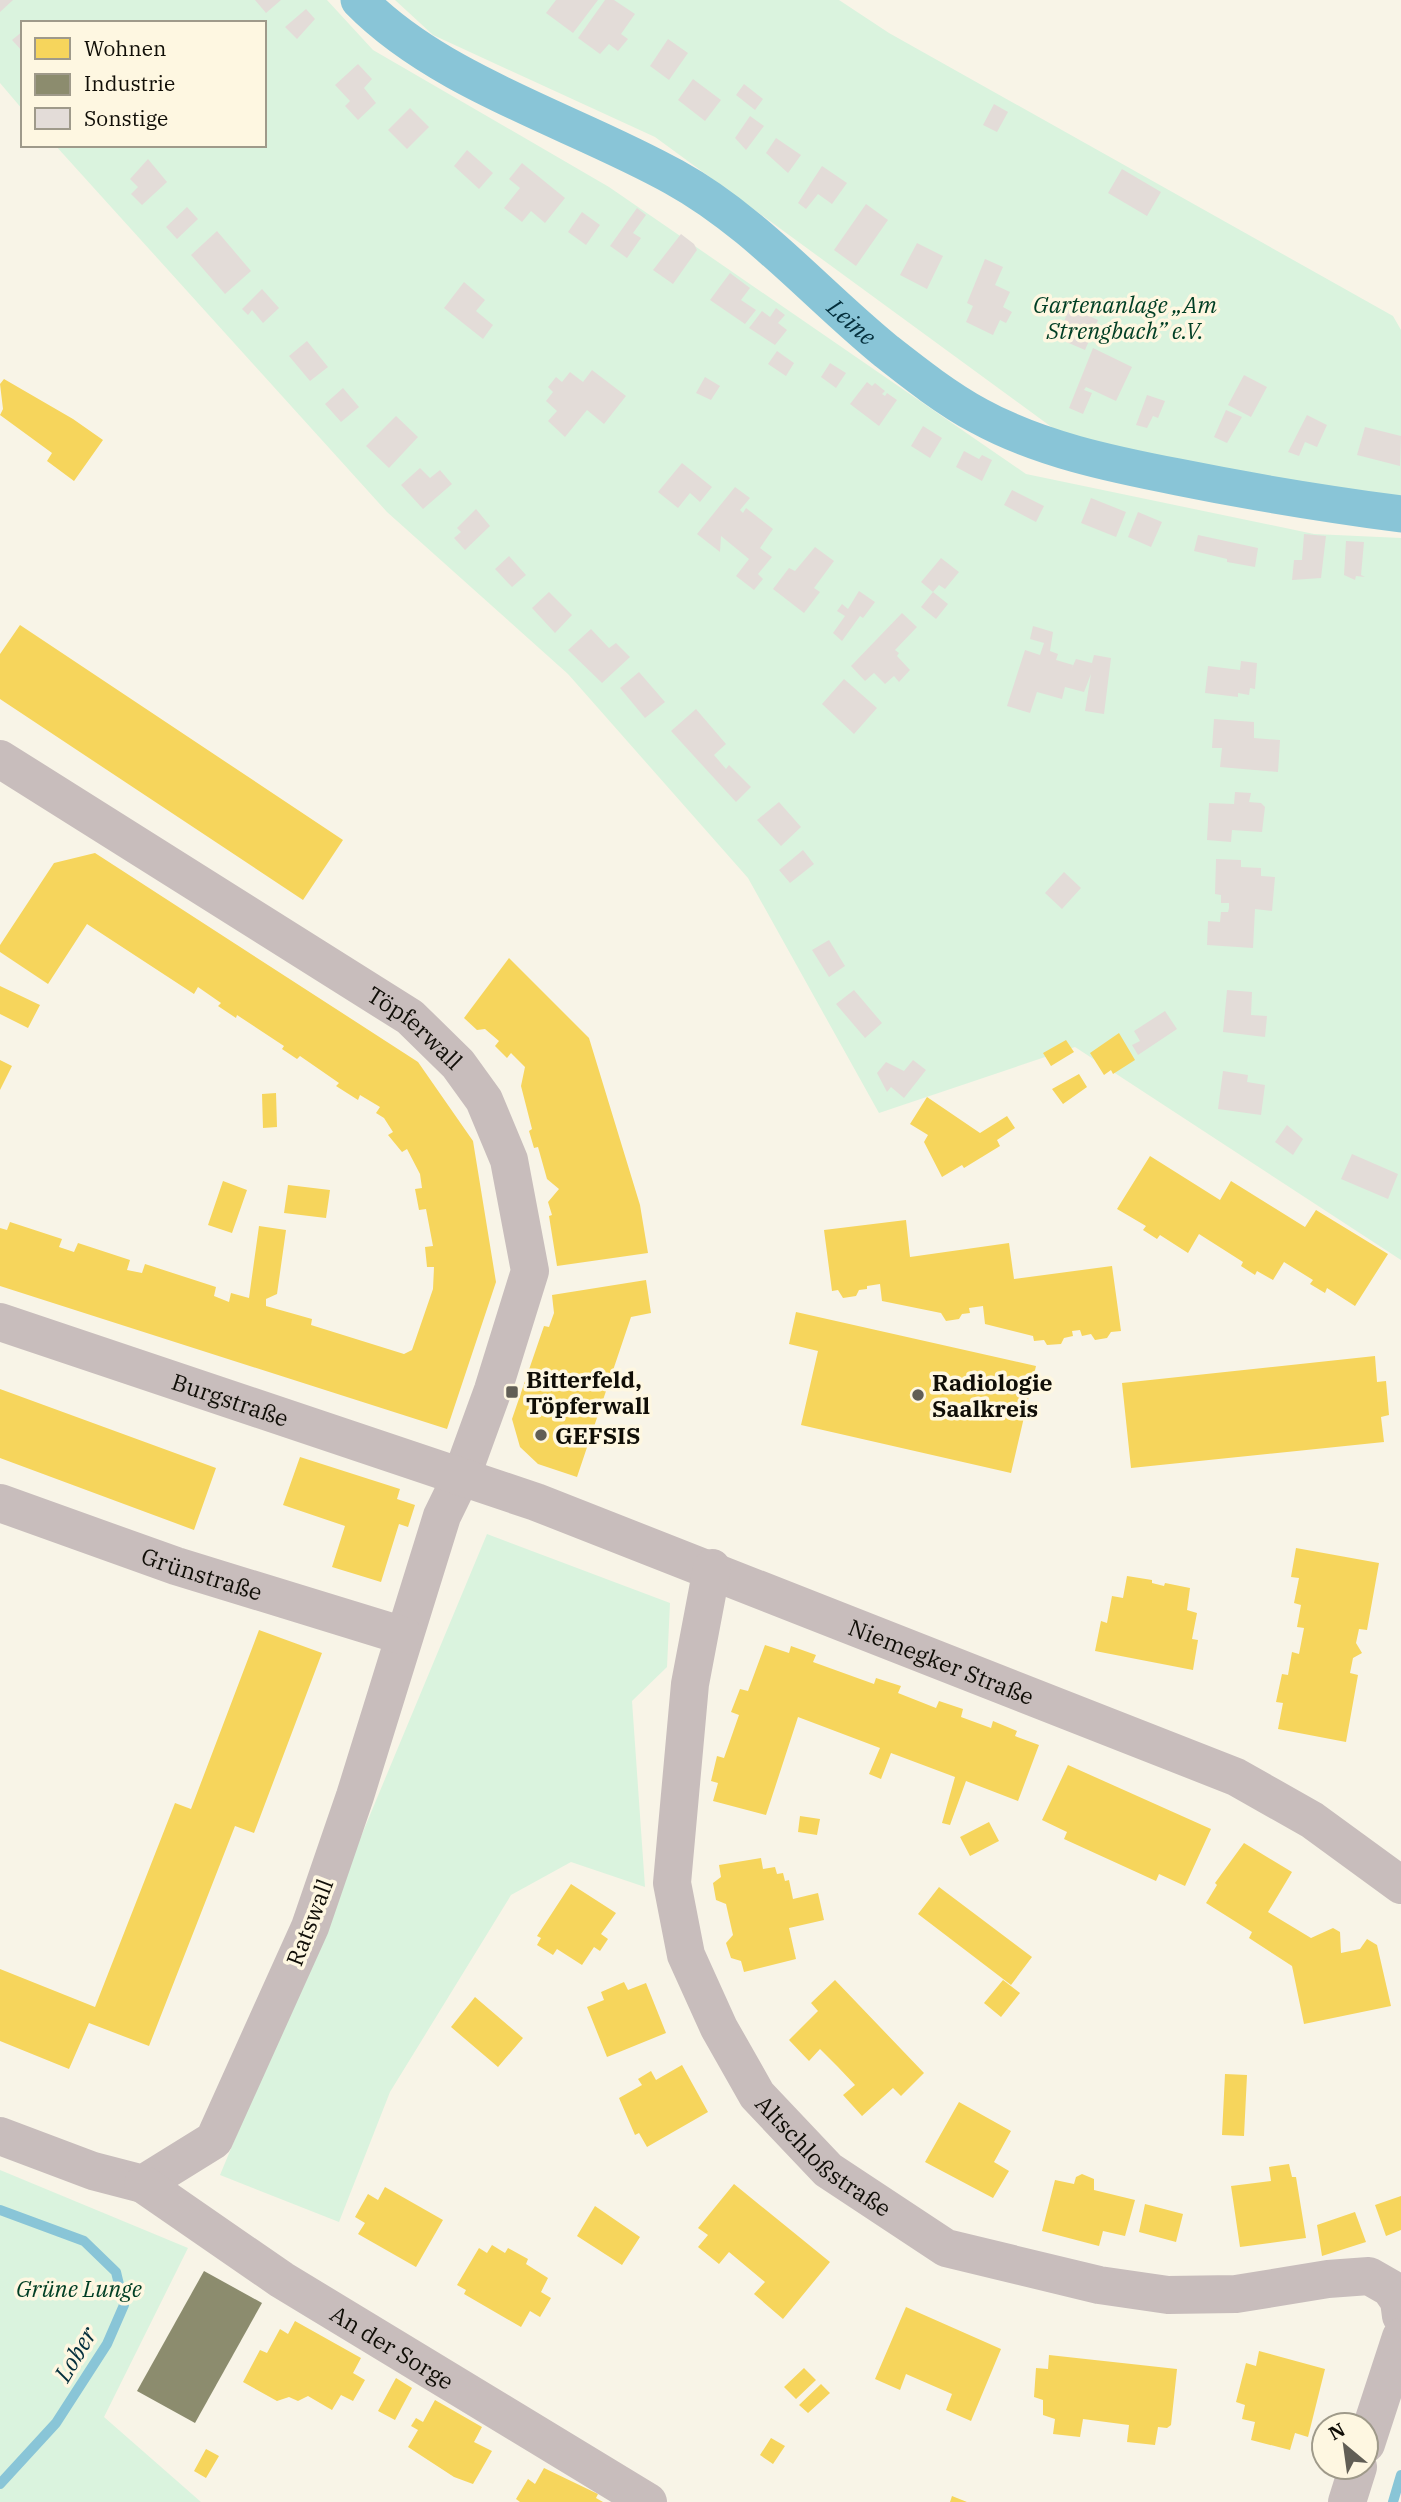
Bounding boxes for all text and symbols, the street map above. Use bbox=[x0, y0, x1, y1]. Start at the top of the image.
legend bbox=[21, 21, 266, 147]
text: Wohnen bbox=[84, 34, 166, 62]
text: Industrie bbox=[84, 69, 175, 97]
text: Sonstige bbox=[84, 104, 168, 132]
park label: Gartenanlage „Am Strengbach” e.V. bbox=[1033, 289, 1218, 345]
water label: Leine bbox=[820, 291, 883, 352]
street label: Töpferwall bbox=[362, 979, 470, 1076]
place label: Bitterfeld, Töpferwall bbox=[526, 1364, 650, 1420]
street label: Burgstraße bbox=[168, 1366, 293, 1433]
place label: Radiologie Saalkreis bbox=[932, 1367, 1053, 1423]
marker: Bitterfeld, Töpferwall bbox=[504, 1384, 520, 1400]
marker: Radiologie Saalkreis bbox=[910, 1387, 926, 1403]
place label: GEFSIS bbox=[555, 1420, 640, 1450]
marker: GEFSIS bbox=[533, 1427, 549, 1443]
street label: Grünstraße bbox=[137, 1540, 266, 1607]
street label: Niemegker Straße bbox=[844, 1611, 1038, 1711]
street label: Ratswall bbox=[279, 1874, 339, 1970]
street label: Altschloßstraße bbox=[749, 2088, 897, 2223]
park label: Grüne Lunge bbox=[16, 2273, 142, 2303]
street label: An der Sorge bbox=[325, 2298, 460, 2396]
water label: Lober bbox=[46, 2319, 105, 2388]
north arrow bbox=[1310, 2411, 1380, 2481]
text: N bbox=[1324, 2417, 1349, 2445]

